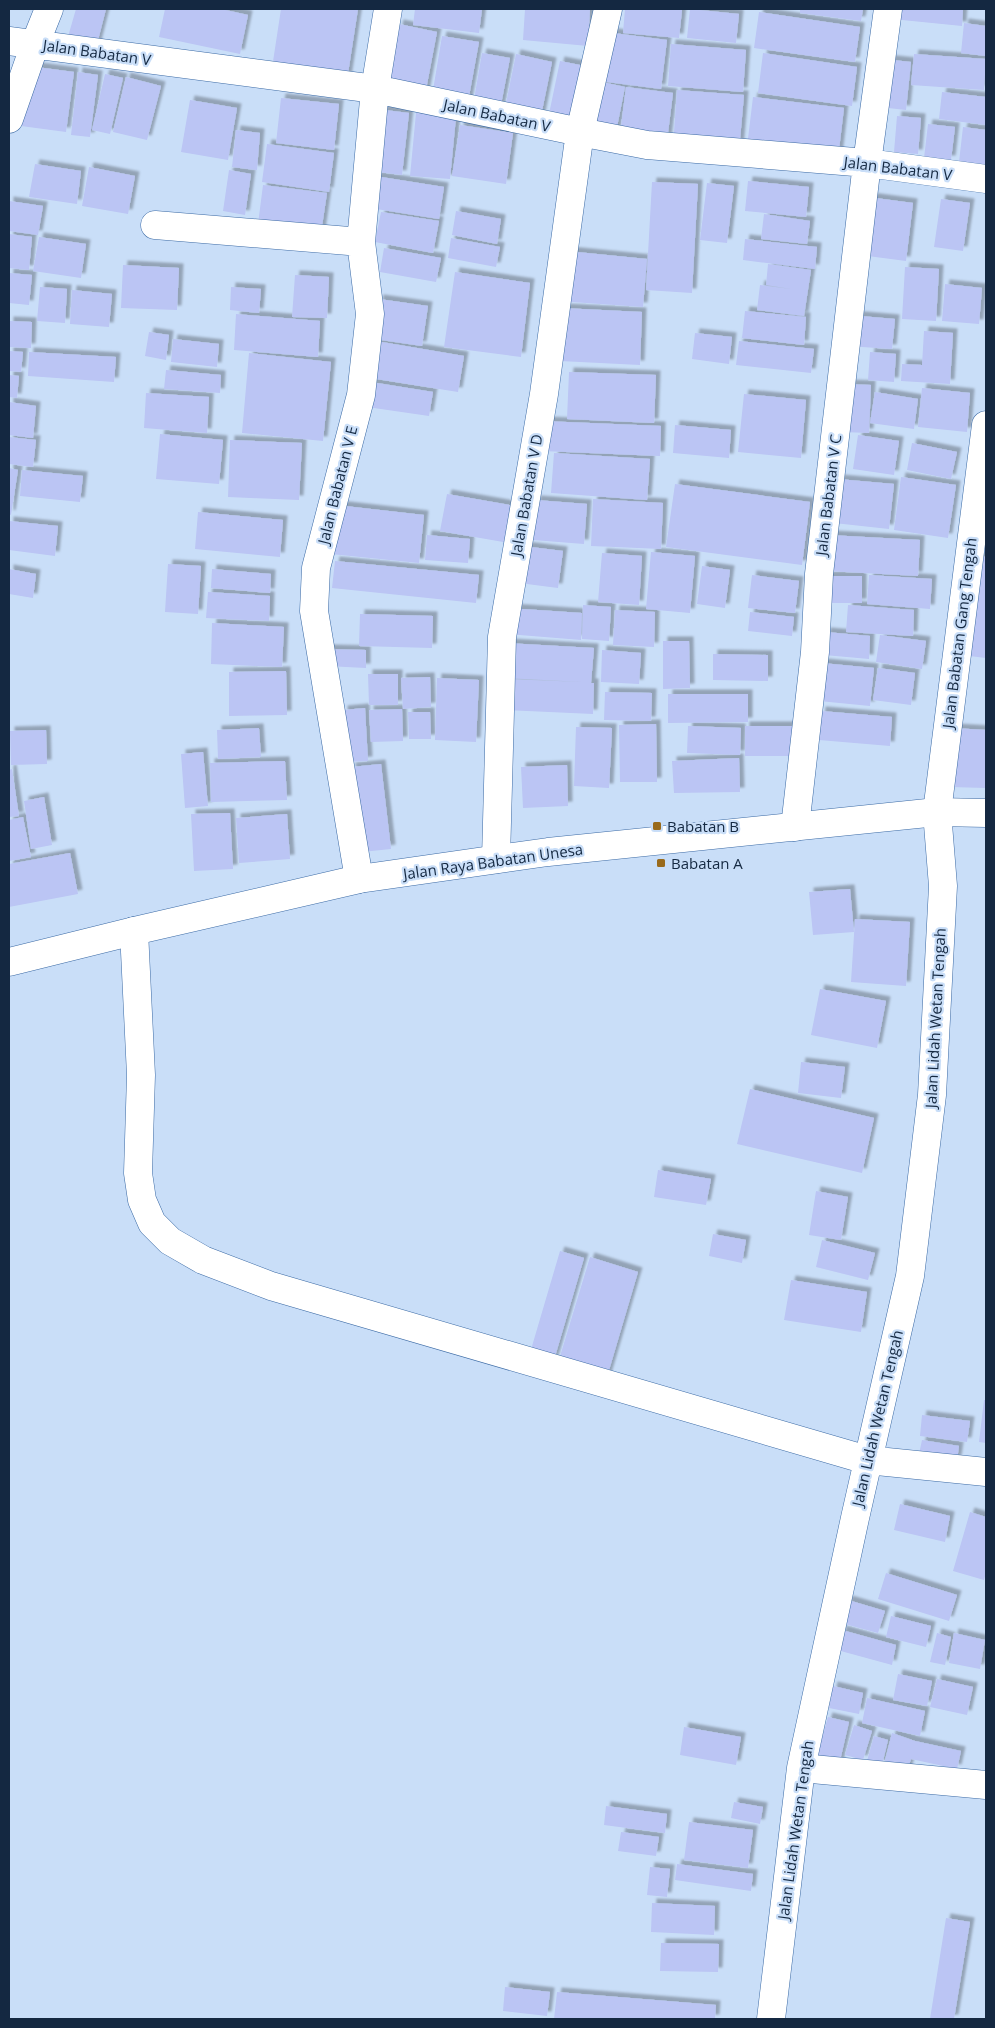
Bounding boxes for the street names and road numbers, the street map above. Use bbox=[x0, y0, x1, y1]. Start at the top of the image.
street label: Jalan Babatan V bbox=[40, 34, 152, 69]
street label: Jalan Babatan V bbox=[440, 93, 552, 136]
street label: Jalan Babatan V bbox=[841, 151, 953, 185]
street label: Jalan Babatan V E bbox=[312, 424, 361, 548]
street label: Jalan Babatan V D bbox=[505, 432, 547, 560]
street label: Jalan Babatan V C bbox=[810, 433, 845, 559]
street label: Jalan Babatan Gang Tengah bbox=[937, 537, 981, 731]
street label: Jalan Raya Babatan Unesa bbox=[400, 838, 584, 884]
street label: Jalan Lidah Wetan Tengah bbox=[920, 927, 950, 1111]
street label: Jalan Lidah Wetan Tengah bbox=[847, 1328, 907, 1510]
street label: Jalan Lidah Wetan Tengah bbox=[772, 1739, 817, 1923]

